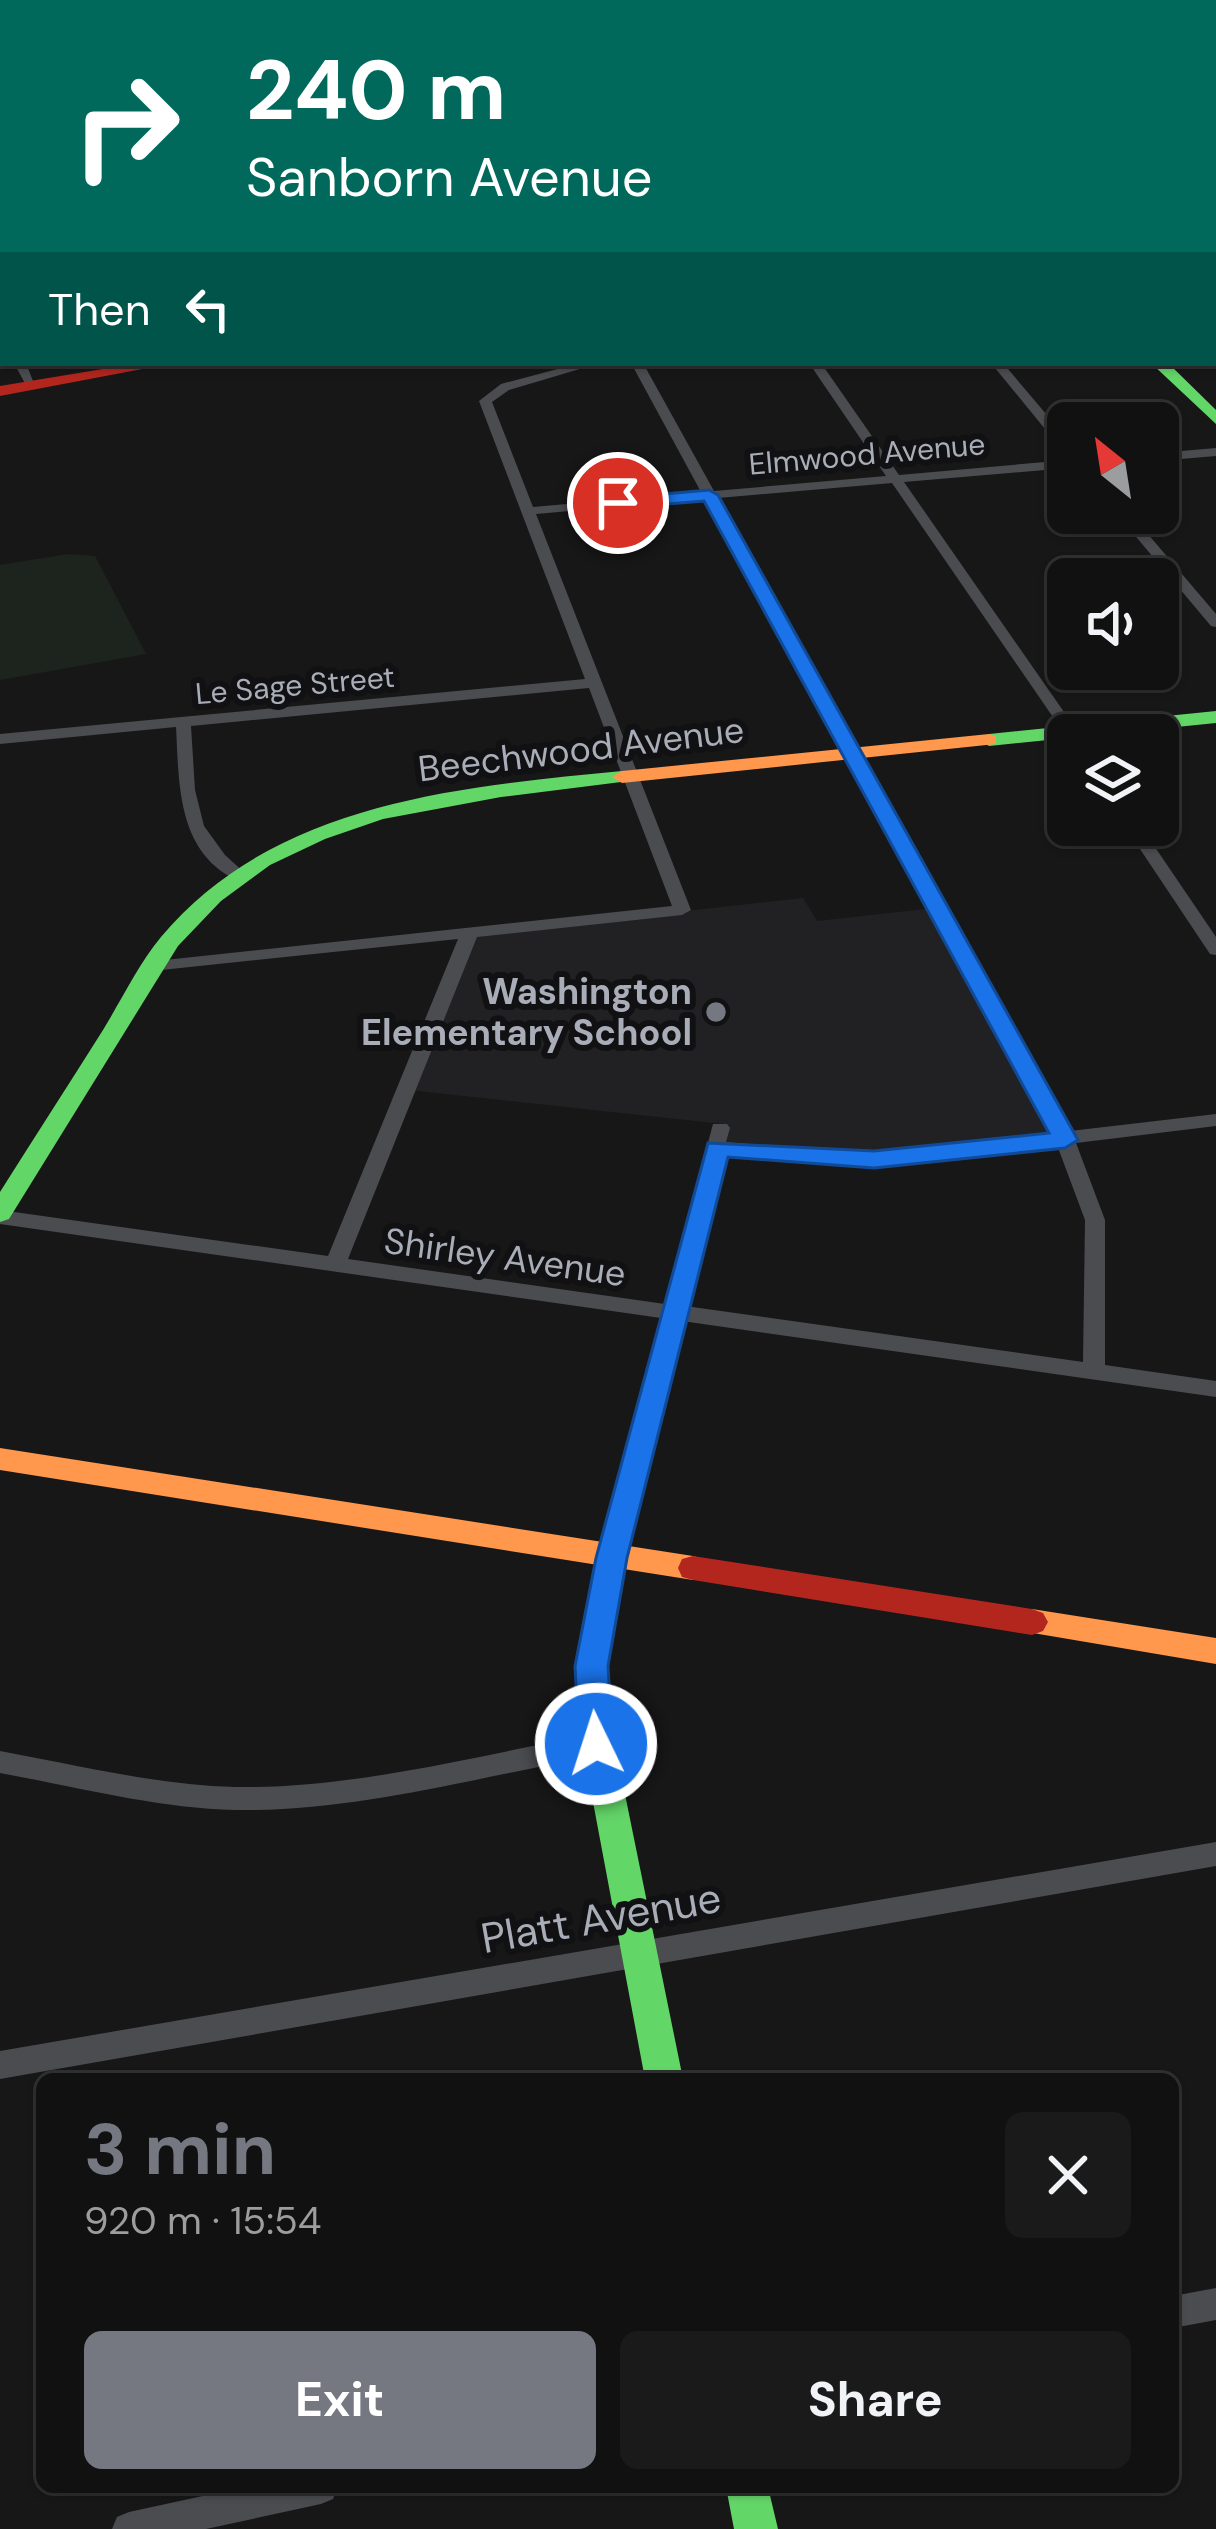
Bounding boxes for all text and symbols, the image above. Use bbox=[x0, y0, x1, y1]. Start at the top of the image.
text: 240 m bbox=[246, 36, 506, 145]
icon: right bbox=[48, 48, 204, 204]
text: Sanborn Avenue bbox=[246, 142, 652, 213]
icon: left bbox=[175, 276, 241, 342]
text: Then bbox=[48, 280, 151, 339]
north arrow bbox=[1047, 402, 1179, 534]
map controls bbox=[1047, 402, 1179, 846]
street label: Elmwood Avenue bbox=[747, 424, 987, 484]
pin bbox=[567, 452, 669, 554]
icon: arrive bbox=[585, 470, 651, 536]
button: sound bbox=[1047, 558, 1179, 690]
street label: Le Sage Street bbox=[194, 657, 396, 713]
street label: Beechwood Avenue bbox=[415, 706, 747, 792]
button: layers bbox=[1047, 714, 1179, 846]
place label: Washington Elementary School bbox=[361, 968, 692, 1056]
marker: Washington Elementary School bbox=[703, 999, 729, 1025]
street label: Shirley Avenue bbox=[381, 1217, 629, 1297]
position arrow bbox=[533, 1681, 659, 1807]
street label: Platt Avenue bbox=[477, 1870, 725, 1966]
text: 3 min bbox=[84, 2103, 276, 2196]
button: close bbox=[1005, 2112, 1131, 2238]
text: 920 m · 15:54 bbox=[84, 2195, 321, 2246]
button: Exit bbox=[84, 2331, 596, 2469]
button: Share bbox=[620, 2331, 1131, 2469]

